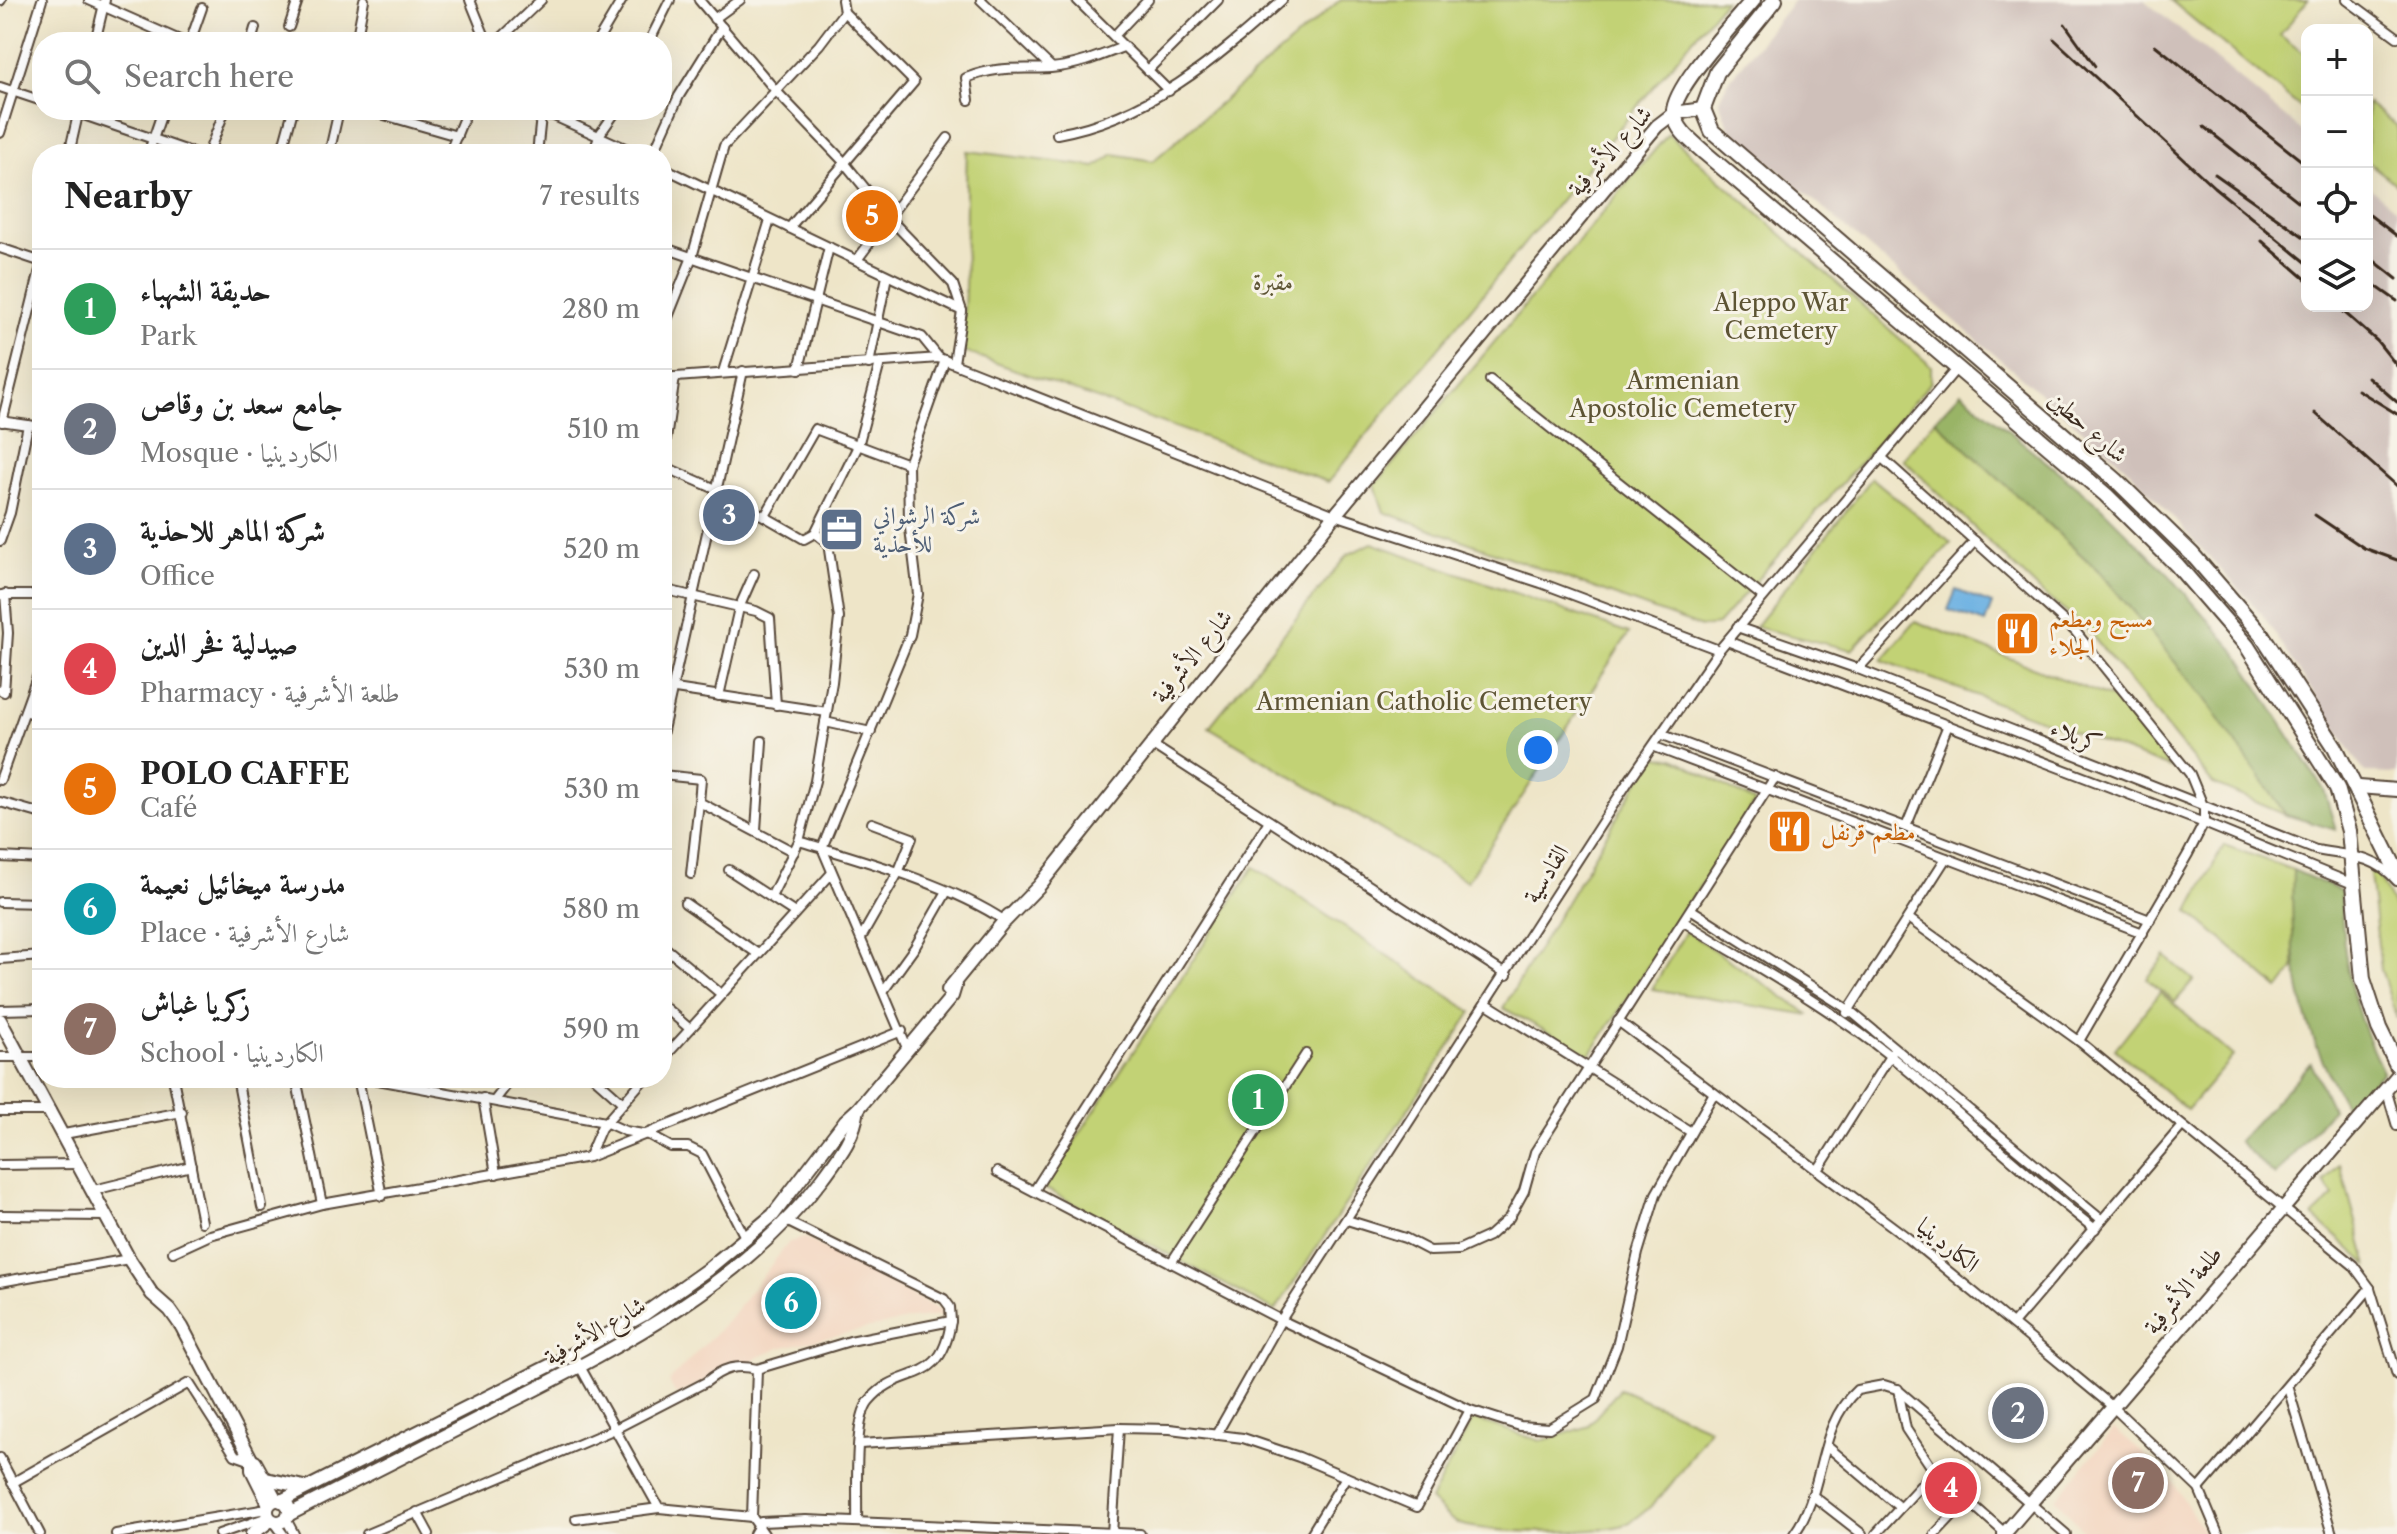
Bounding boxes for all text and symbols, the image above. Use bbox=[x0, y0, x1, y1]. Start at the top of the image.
map controls bbox=[2301, 24, 2373, 312]
button: + bbox=[2301, 24, 2373, 96]
search box bbox=[32, 32, 672, 120]
icon: search bbox=[60, 54, 104, 98]
text: Search here bbox=[124, 58, 294, 95]
button: − bbox=[2301, 96, 2373, 168]
street label: شارع الأشرفية bbox=[1561, 99, 1662, 206]
button: locate bbox=[2301, 168, 2373, 240]
text: Nearby bbox=[64, 175, 192, 217]
text: 7 results bbox=[540, 180, 640, 212]
pin: 5 bbox=[846, 186, 898, 246]
button: layers bbox=[2301, 240, 2373, 312]
park label: مقبرة bbox=[1253, 267, 1293, 297]
text: حديقة الشهباء bbox=[140, 272, 271, 309]
park label: Aleppo War Cemetery bbox=[1712, 288, 1849, 345]
text: 1 bbox=[84, 293, 96, 325]
text: 280 m bbox=[562, 293, 640, 325]
text: Park bbox=[140, 320, 197, 352]
park label: Armenian Apostolic Cemetery bbox=[1568, 366, 1797, 423]
street label: شارع حطين bbox=[2039, 384, 2134, 473]
text: جامع سعد بن وقاص bbox=[140, 385, 343, 422]
text: 2 bbox=[82, 413, 98, 445]
text: 510 m bbox=[567, 413, 640, 445]
text: Mosque · الكاردينيا bbox=[140, 437, 338, 469]
pin: 3 bbox=[703, 485, 755, 545]
place label: شركة الرشواني للأحذية bbox=[873, 501, 980, 559]
office icon: شركة الرشواني للأحذية bbox=[818, 506, 866, 554]
text: شركة الماهر للاحذية bbox=[140, 512, 325, 549]
text: 3 bbox=[83, 533, 97, 565]
text: 520 m bbox=[563, 533, 640, 565]
text: Office bbox=[140, 560, 215, 592]
street label: شارع الأشرفية bbox=[1144, 602, 1243, 712]
place label: مسبح ومطعم الجلاء bbox=[2049, 604, 2153, 661]
restaurant icon: مسبح ومطعم الجلاء bbox=[1994, 609, 2042, 657]
text: صيدلية فخر الدين bbox=[140, 625, 298, 662]
text: 4 bbox=[82, 653, 98, 685]
text: 530 m bbox=[564, 653, 640, 685]
text: Pharmacy · طلعة الأشرفية bbox=[140, 677, 400, 709]
park label: Armenian Catholic Cemetery bbox=[1255, 687, 1593, 716]
street label: كربلاء bbox=[2046, 712, 2106, 760]
your location bbox=[1518, 730, 1558, 770]
text: POLO CAFFE bbox=[140, 755, 350, 792]
text: 5 bbox=[83, 773, 97, 805]
text: 530 m bbox=[564, 773, 640, 805]
text: Café bbox=[140, 792, 197, 824]
restaurant icon: مطعم قرنفل bbox=[1766, 808, 1814, 856]
place label: مطعم قرنفل bbox=[1821, 817, 1916, 854]
street label: القادسية bbox=[1516, 839, 1575, 908]
text: مدرسة ميخائيل نعيمة bbox=[140, 865, 346, 902]
text: 6 bbox=[82, 893, 98, 925]
text: 580 m bbox=[563, 893, 640, 925]
text: Place · شارع الأشرفية bbox=[140, 917, 350, 949]
text: زكريا غباش bbox=[140, 985, 250, 1022]
text: 7 bbox=[83, 1013, 97, 1045]
text: 590 m bbox=[563, 1013, 640, 1045]
text: School · الكاردينيا bbox=[140, 1037, 324, 1069]
pin: 1 bbox=[1232, 1070, 1284, 1130]
street label: الكاردينيا bbox=[1911, 1211, 1985, 1278]
street label: طلعة الأشرفية bbox=[2136, 1239, 2230, 1341]
pin: 6 bbox=[765, 1273, 817, 1333]
street label: شارع الأشرفية bbox=[538, 1289, 654, 1376]
pin: 2 bbox=[1992, 1383, 2044, 1443]
pin: 7 bbox=[2112, 1453, 2164, 1513]
pin: 4 bbox=[1925, 1458, 1977, 1518]

